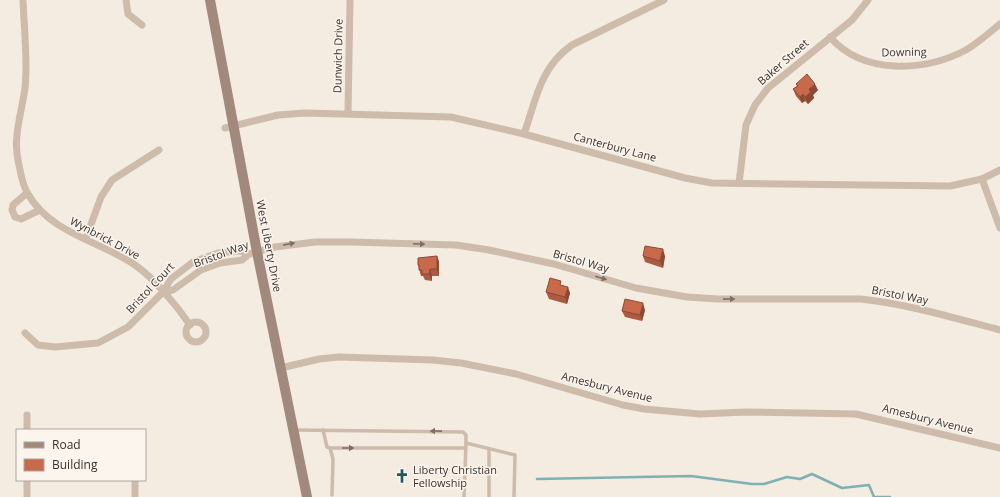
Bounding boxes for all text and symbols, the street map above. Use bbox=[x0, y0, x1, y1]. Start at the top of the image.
street label: Dunwich Drive bbox=[329, 19, 346, 93]
street label: Baker Street bbox=[754, 35, 812, 88]
street label: Downing bbox=[881, 44, 927, 59]
street label: Canterbury Lane bbox=[572, 128, 658, 165]
street label: West Liberty Drive bbox=[253, 199, 286, 293]
street label: Wynbrick Drive bbox=[68, 213, 143, 262]
street label: Bristol Way bbox=[191, 236, 251, 270]
one-way arrow bbox=[283, 241, 295, 247]
one-way arrow bbox=[413, 241, 426, 247]
street label: Bristol Way bbox=[551, 245, 611, 276]
street label: Bristol Court bbox=[122, 259, 177, 316]
one-way arrow bbox=[595, 275, 607, 281]
street label: Bristol Way bbox=[870, 282, 930, 307]
one-way arrow bbox=[723, 295, 735, 302]
street label: Amesbury Avenue bbox=[560, 368, 654, 405]
street label: Amesbury Avenue bbox=[881, 400, 975, 437]
one-way arrow bbox=[429, 428, 442, 434]
legend bbox=[16, 429, 146, 481]
text: Road bbox=[52, 436, 81, 453]
one-way arrow bbox=[342, 445, 355, 451]
text: Building bbox=[52, 456, 98, 473]
place label: Liberty Christian Fellowship bbox=[413, 462, 497, 490]
church icon: Liberty Christian Fellowship bbox=[394, 468, 410, 484]

